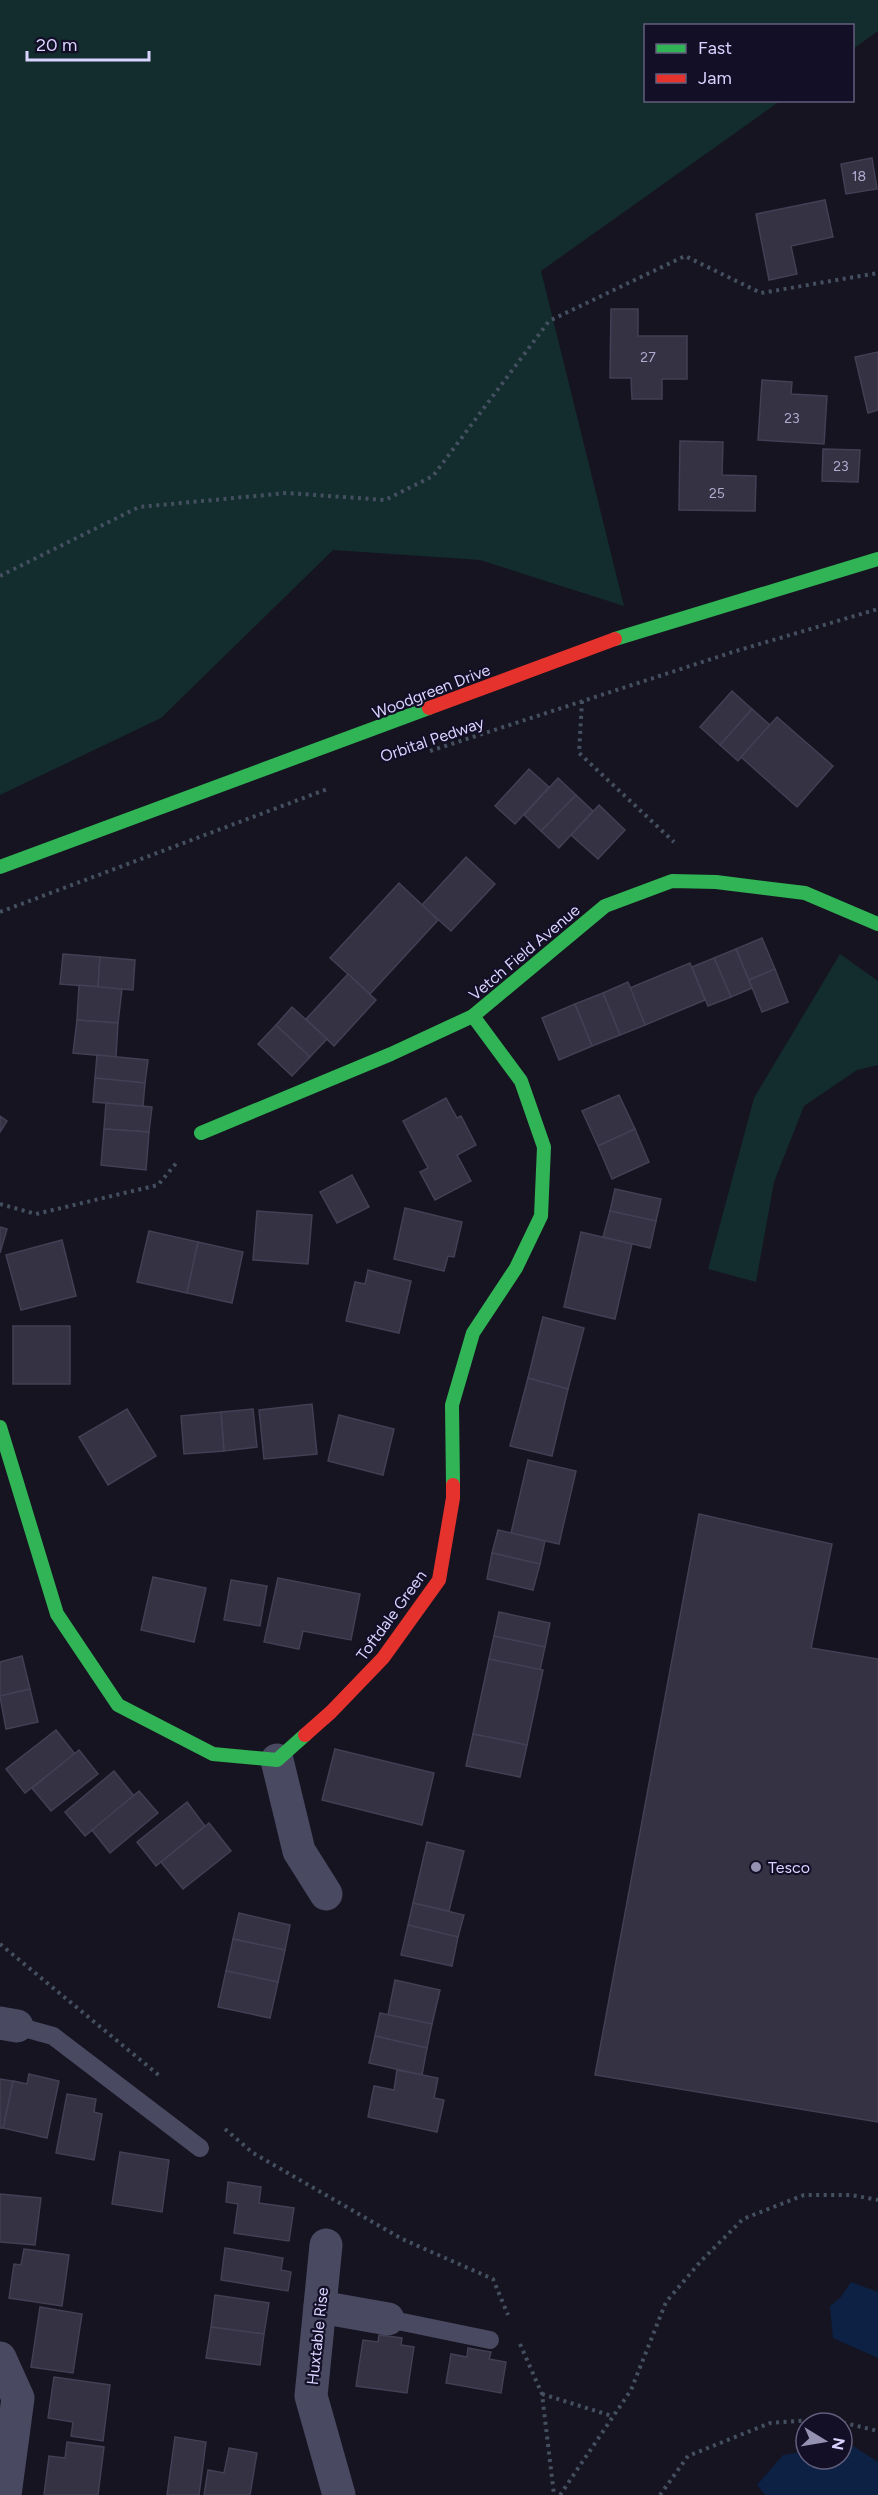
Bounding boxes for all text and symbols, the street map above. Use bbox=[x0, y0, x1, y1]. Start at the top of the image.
scale bar bbox=[27, 24, 148, 62]
legend bbox=[644, 24, 854, 102]
text: 20 m bbox=[36, 34, 77, 56]
text: Fast bbox=[698, 37, 732, 59]
text: Jam bbox=[698, 67, 732, 89]
house number: 18 bbox=[852, 168, 866, 185]
house number: 27 bbox=[640, 349, 656, 366]
house number: 23 bbox=[784, 410, 800, 427]
house number: 23 bbox=[833, 458, 849, 475]
house number: 25 bbox=[709, 485, 725, 502]
street label: Woodgreen Drive bbox=[370, 660, 493, 723]
street label: Orbital Pedway bbox=[378, 713, 487, 766]
street label: Vetch Field Avenue bbox=[465, 900, 584, 1004]
street label: Toftdale Green bbox=[352, 1566, 431, 1664]
place label: Tesco bbox=[768, 1858, 810, 1877]
marker: Tesco bbox=[749, 1860, 763, 1874]
street label: Huxtable Rise bbox=[303, 2286, 332, 2386]
north arrow bbox=[794, 2411, 854, 2471]
text: N bbox=[828, 2436, 849, 2452]

